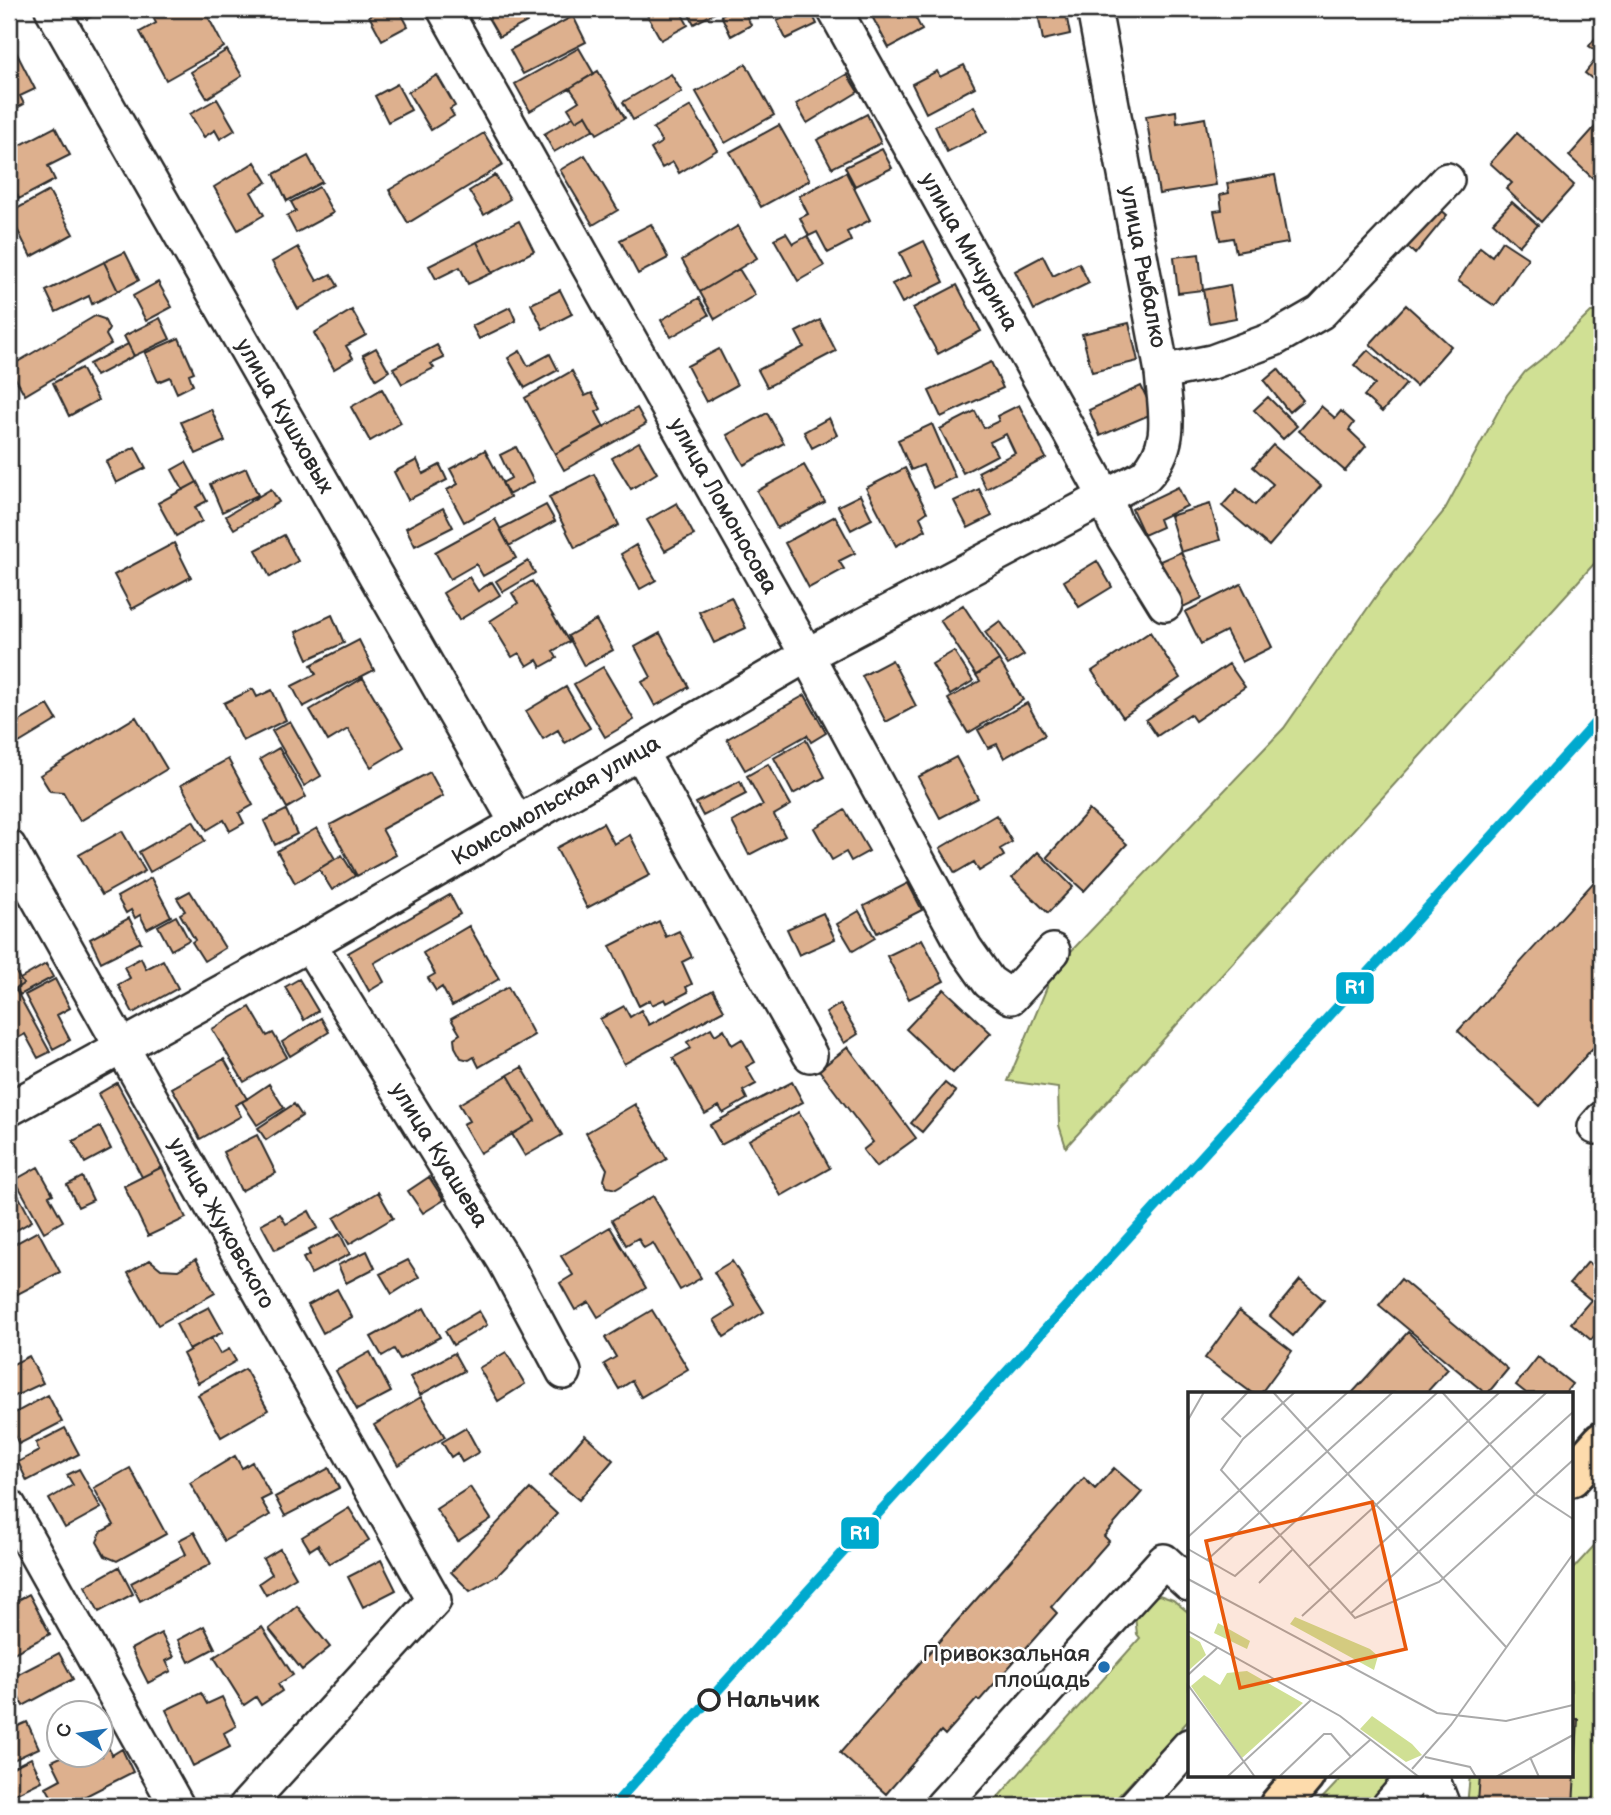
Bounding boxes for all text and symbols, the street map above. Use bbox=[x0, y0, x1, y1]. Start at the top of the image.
street label: улица Мичурина bbox=[914, 168, 1025, 336]
street label: улица Рыбалко bbox=[1114, 184, 1172, 350]
street label: улица Кушховых bbox=[229, 334, 340, 499]
street label: улица Ломоносова bbox=[663, 413, 784, 599]
street label: Комсомольская улица bbox=[447, 729, 666, 872]
line badge: R1 bbox=[1335, 971, 1375, 1005]
text: R1 bbox=[1344, 977, 1366, 1000]
street label: улица Куашева bbox=[384, 1077, 495, 1233]
street label: улица Жуковского bbox=[162, 1133, 281, 1314]
inset map bbox=[1188, 1392, 1572, 1776]
line badge: R1 bbox=[840, 1516, 880, 1550]
text: R1 bbox=[849, 1523, 871, 1546]
place label: Привокзальная площадь bbox=[922, 1640, 1090, 1694]
marker: Привокзальная площадь bbox=[1096, 1659, 1112, 1675]
place label: Нальчик bbox=[726, 1686, 820, 1714]
marker: Нальчик bbox=[698, 1689, 720, 1711]
north arrow bbox=[46, 1700, 116, 1770]
text: С bbox=[52, 1721, 78, 1740]

